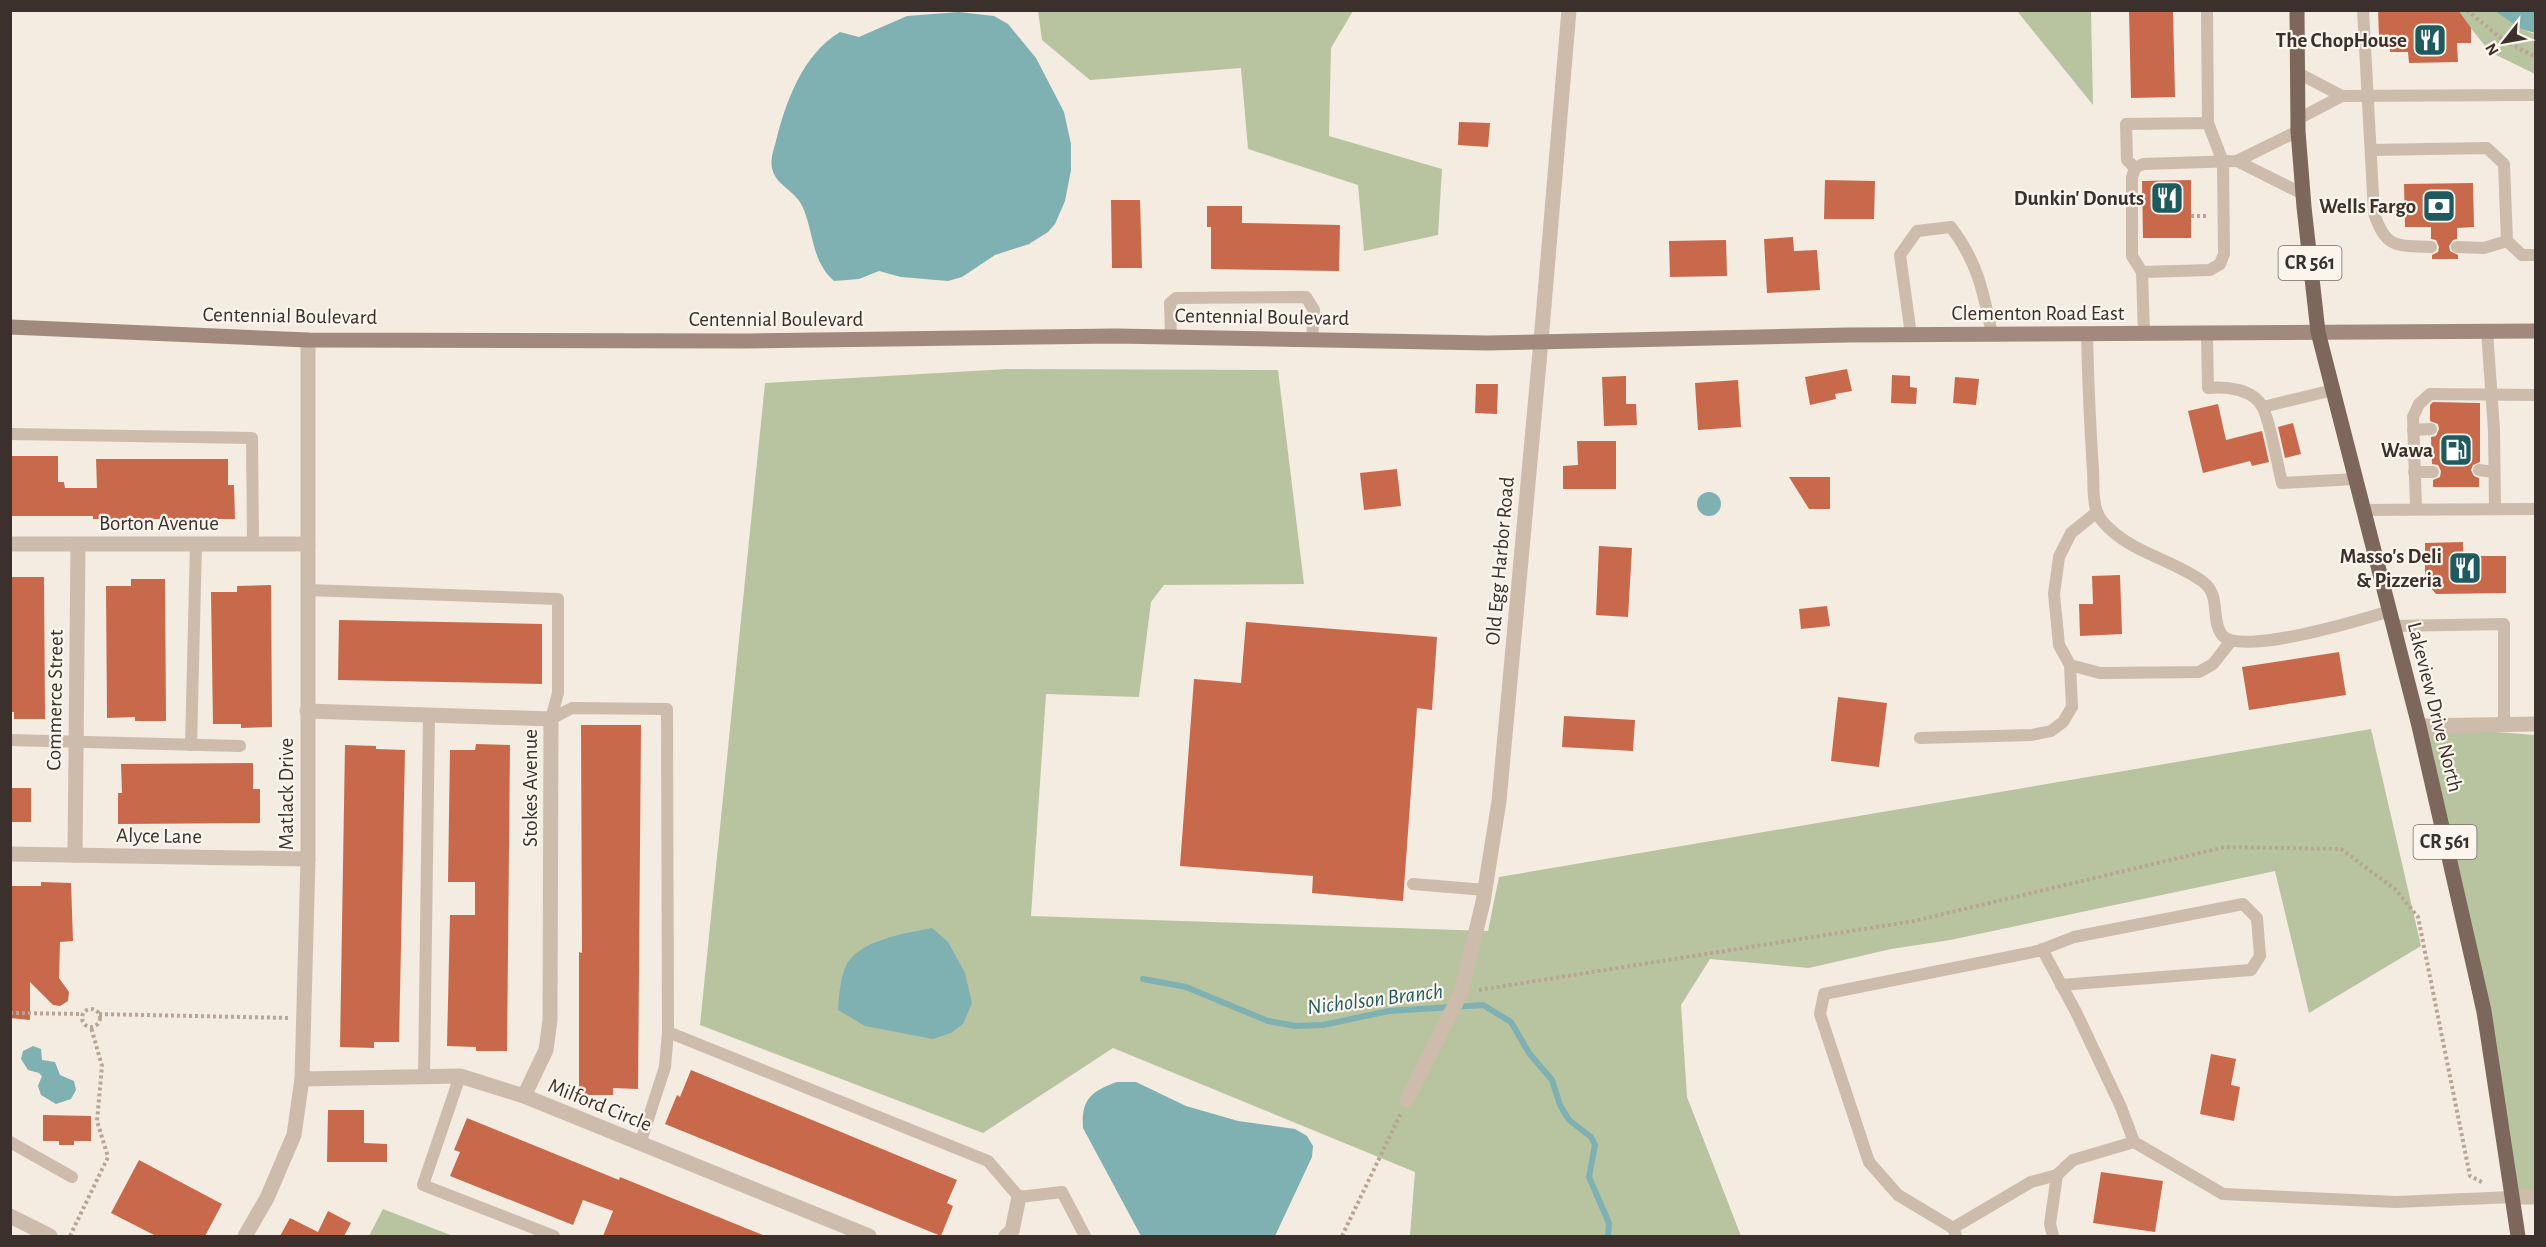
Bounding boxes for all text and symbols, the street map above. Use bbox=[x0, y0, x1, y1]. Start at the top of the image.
north arrow bbox=[2474, 12, 2534, 72]
restaurant icon: The ChopHouse bbox=[2412, 22, 2448, 58]
place label: The ChopHouse bbox=[2276, 30, 2407, 51]
text: N bbox=[2482, 40, 2502, 58]
restaurant icon: Dunkin' Donuts bbox=[2149, 180, 2185, 216]
place label: Dunkin' Donuts bbox=[2014, 188, 2144, 209]
bank icon: Wells Fargo bbox=[2421, 188, 2457, 224]
place label: Wells Fargo bbox=[2319, 196, 2416, 217]
road number: CR 561 bbox=[2278, 246, 2342, 280]
street label: Clementon Road East bbox=[1951, 303, 2125, 324]
street label: Centennial Boulevard bbox=[203, 304, 378, 328]
street label: Centennial Boulevard bbox=[1175, 305, 1350, 329]
street label: Centennial Boulevard bbox=[689, 309, 863, 330]
fuel station icon: Wawa bbox=[2438, 432, 2474, 468]
place label: Wawa bbox=[2381, 440, 2433, 461]
street label: Old Egg Harbor Road bbox=[1482, 476, 1518, 646]
street label: Borton Avenue bbox=[99, 513, 219, 534]
place label: Masso's Deli & Pizzeria bbox=[2340, 546, 2442, 591]
restaurant icon: Masso's Deli & Pizzeria bbox=[2447, 550, 2483, 586]
street label: Lakeview Drive North bbox=[2404, 620, 2466, 794]
street label: Commerce Street bbox=[43, 629, 67, 771]
street label: Stokes Avenue bbox=[520, 729, 541, 847]
street label: Matlack Drive bbox=[276, 738, 297, 850]
street label: Alyce Lane bbox=[116, 825, 202, 847]
road number: CR 561 bbox=[2414, 825, 2476, 859]
water label: Nicholson Branch bbox=[1306, 980, 1444, 1018]
street label: Milford Circle bbox=[545, 1075, 655, 1135]

